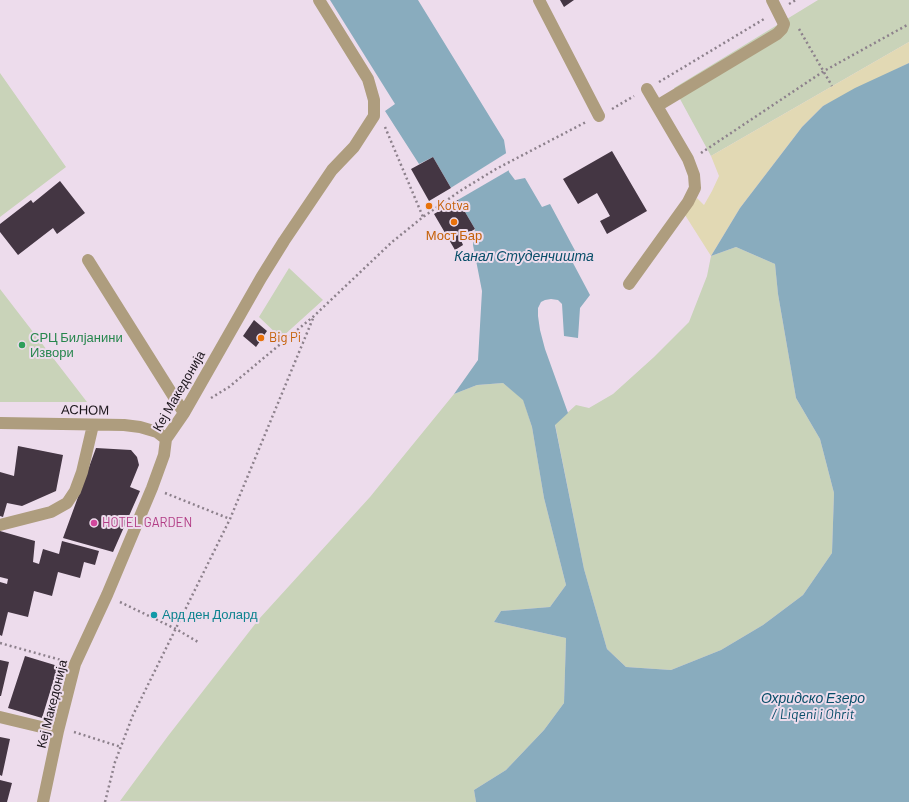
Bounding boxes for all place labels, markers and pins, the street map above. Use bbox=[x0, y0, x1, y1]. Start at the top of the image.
place label: Kotva bbox=[437, 198, 469, 214]
marker: Kotva bbox=[424, 201, 434, 211]
marker: Мост Бар bbox=[449, 217, 459, 227]
place label: Мост Бар bbox=[426, 228, 482, 244]
place label: СРЦ Билјанини Извори bbox=[30, 330, 123, 361]
place label: Big Pi bbox=[269, 330, 301, 346]
marker: Big Pi bbox=[256, 333, 266, 343]
marker: СРЦ Билјанини Извори bbox=[17, 340, 27, 350]
place label: HOTEL GARDEN bbox=[102, 515, 192, 531]
marker: HOTEL GARDEN bbox=[89, 518, 99, 528]
place label: Ард ден Долард bbox=[162, 607, 258, 623]
marker: Ард ден Долард bbox=[149, 610, 159, 620]

